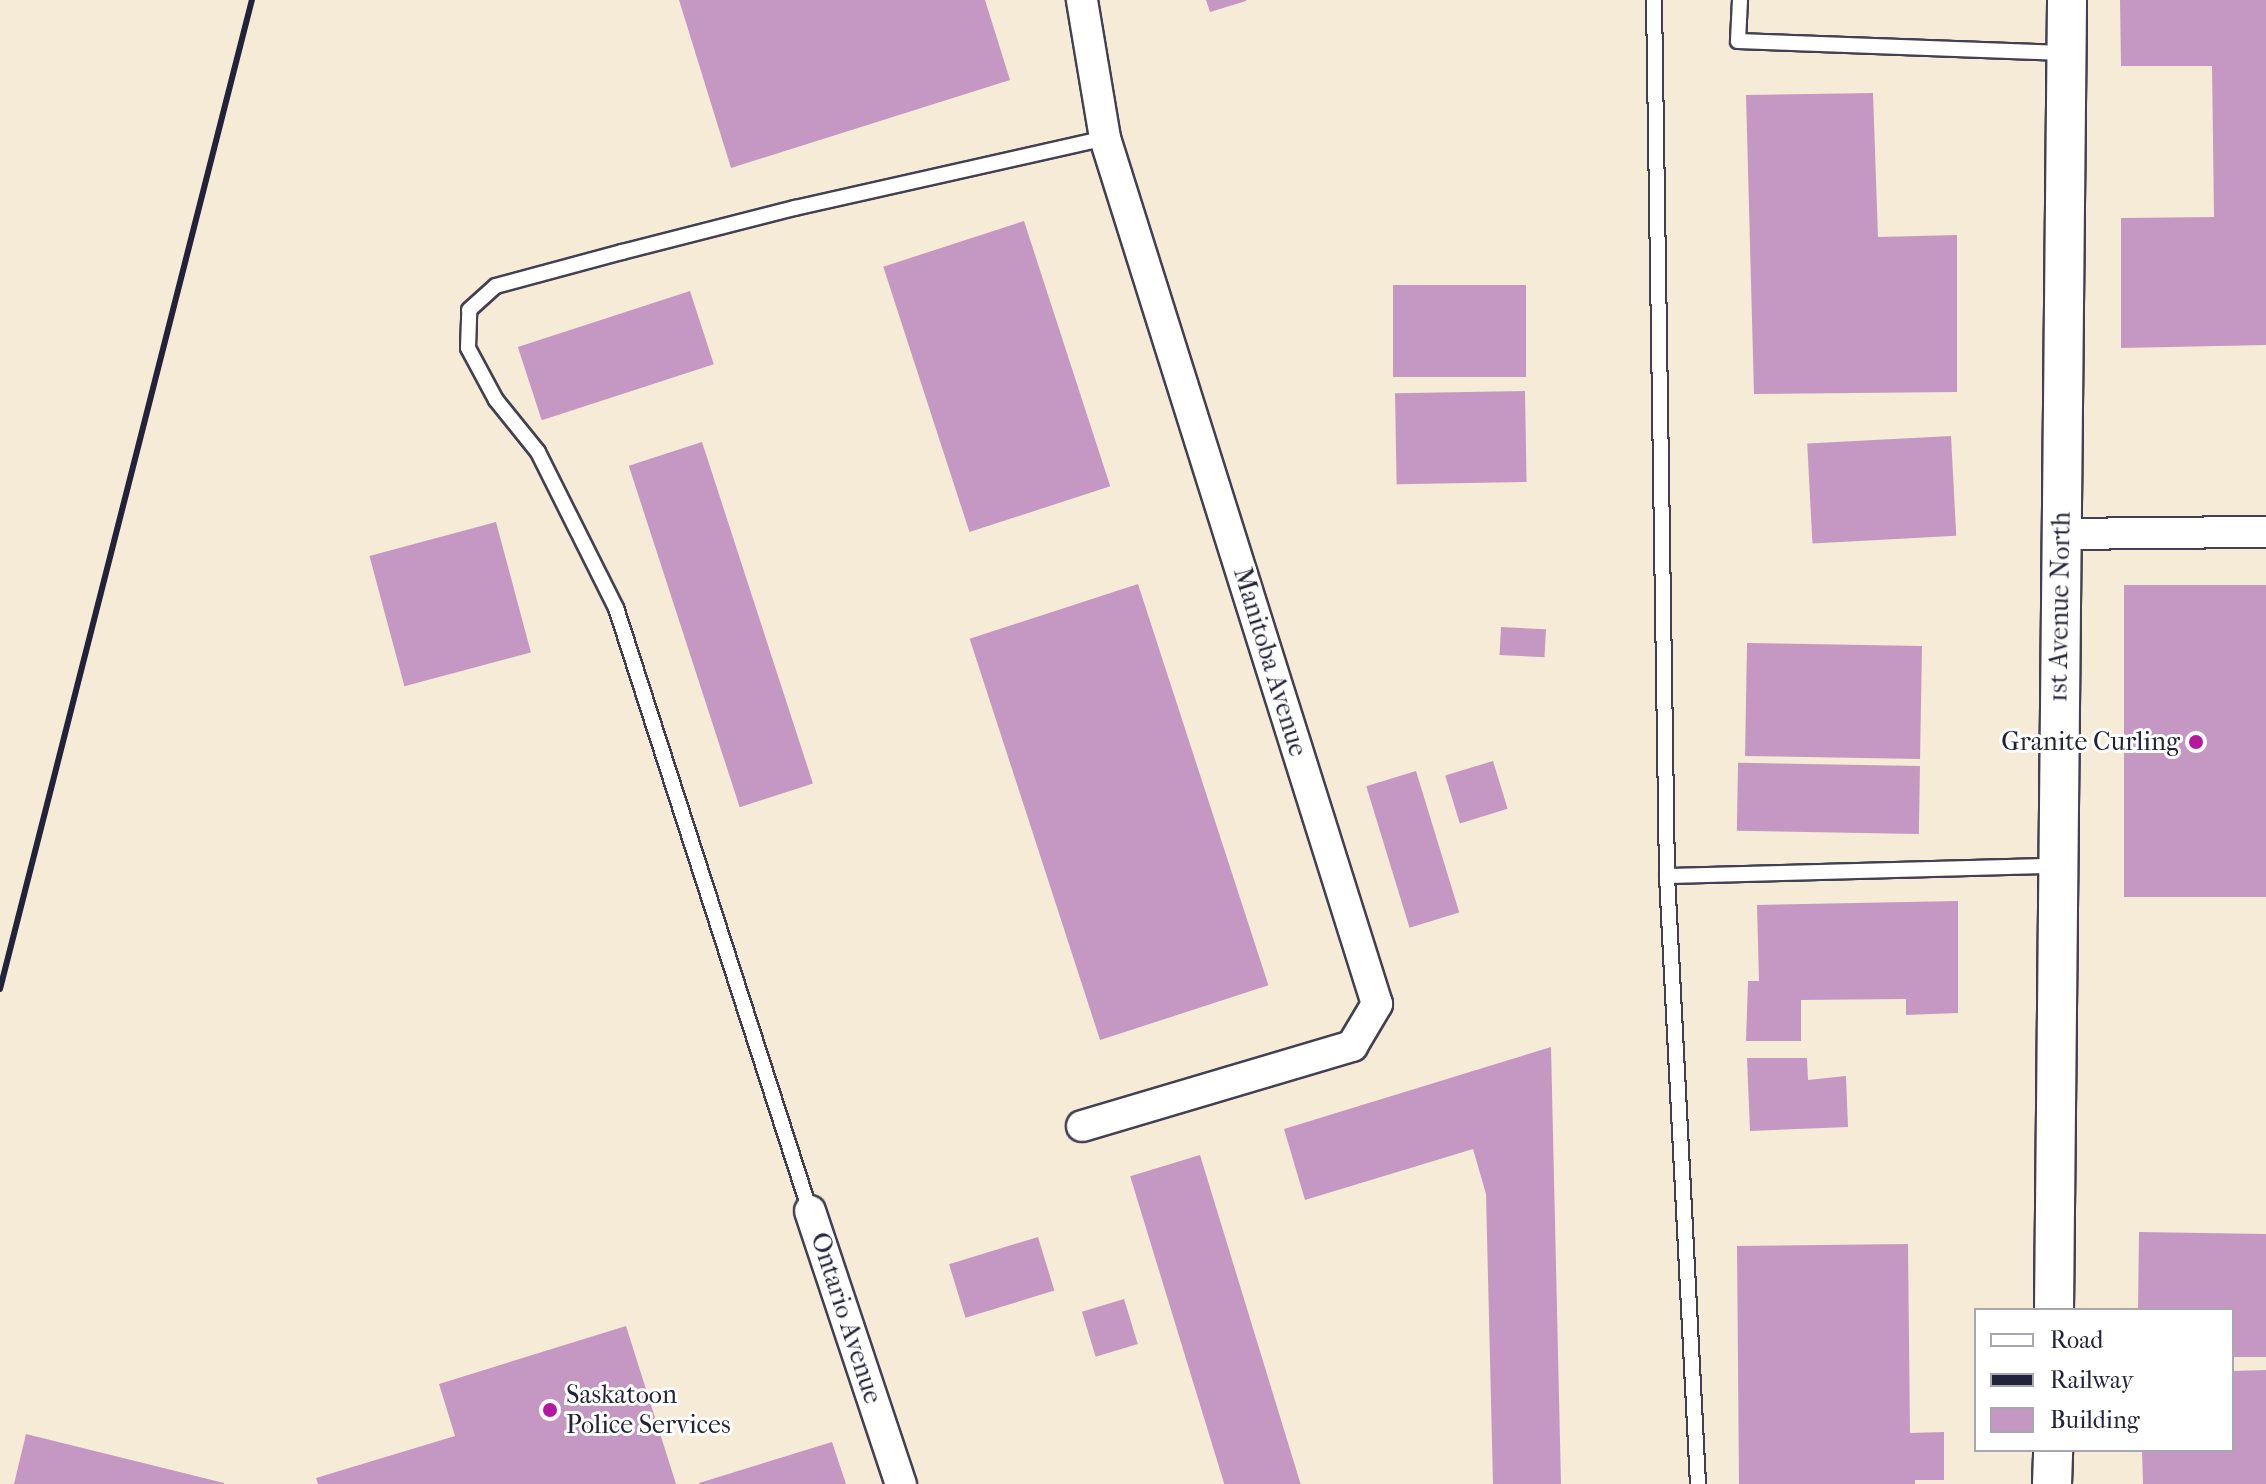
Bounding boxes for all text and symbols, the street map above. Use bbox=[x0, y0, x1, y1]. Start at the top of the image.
street label: 1st Avenue North bbox=[2043, 511, 2077, 703]
street label: Manitoba Avenue bbox=[1226, 564, 1314, 760]
place label: Granite Curling bbox=[2001, 726, 2180, 758]
marker: Granite Curling bbox=[2187, 733, 2205, 751]
street label: Ontario Avenue bbox=[804, 1229, 888, 1407]
legend bbox=[1974, 1308, 2234, 1452]
text: Road bbox=[2050, 1326, 2103, 1354]
text: Railway bbox=[2050, 1366, 2133, 1394]
place label: Saskatoon Police Services bbox=[566, 1379, 731, 1440]
marker: Saskatoon Police Services bbox=[541, 1401, 559, 1419]
text: Building bbox=[2050, 1406, 2140, 1434]

